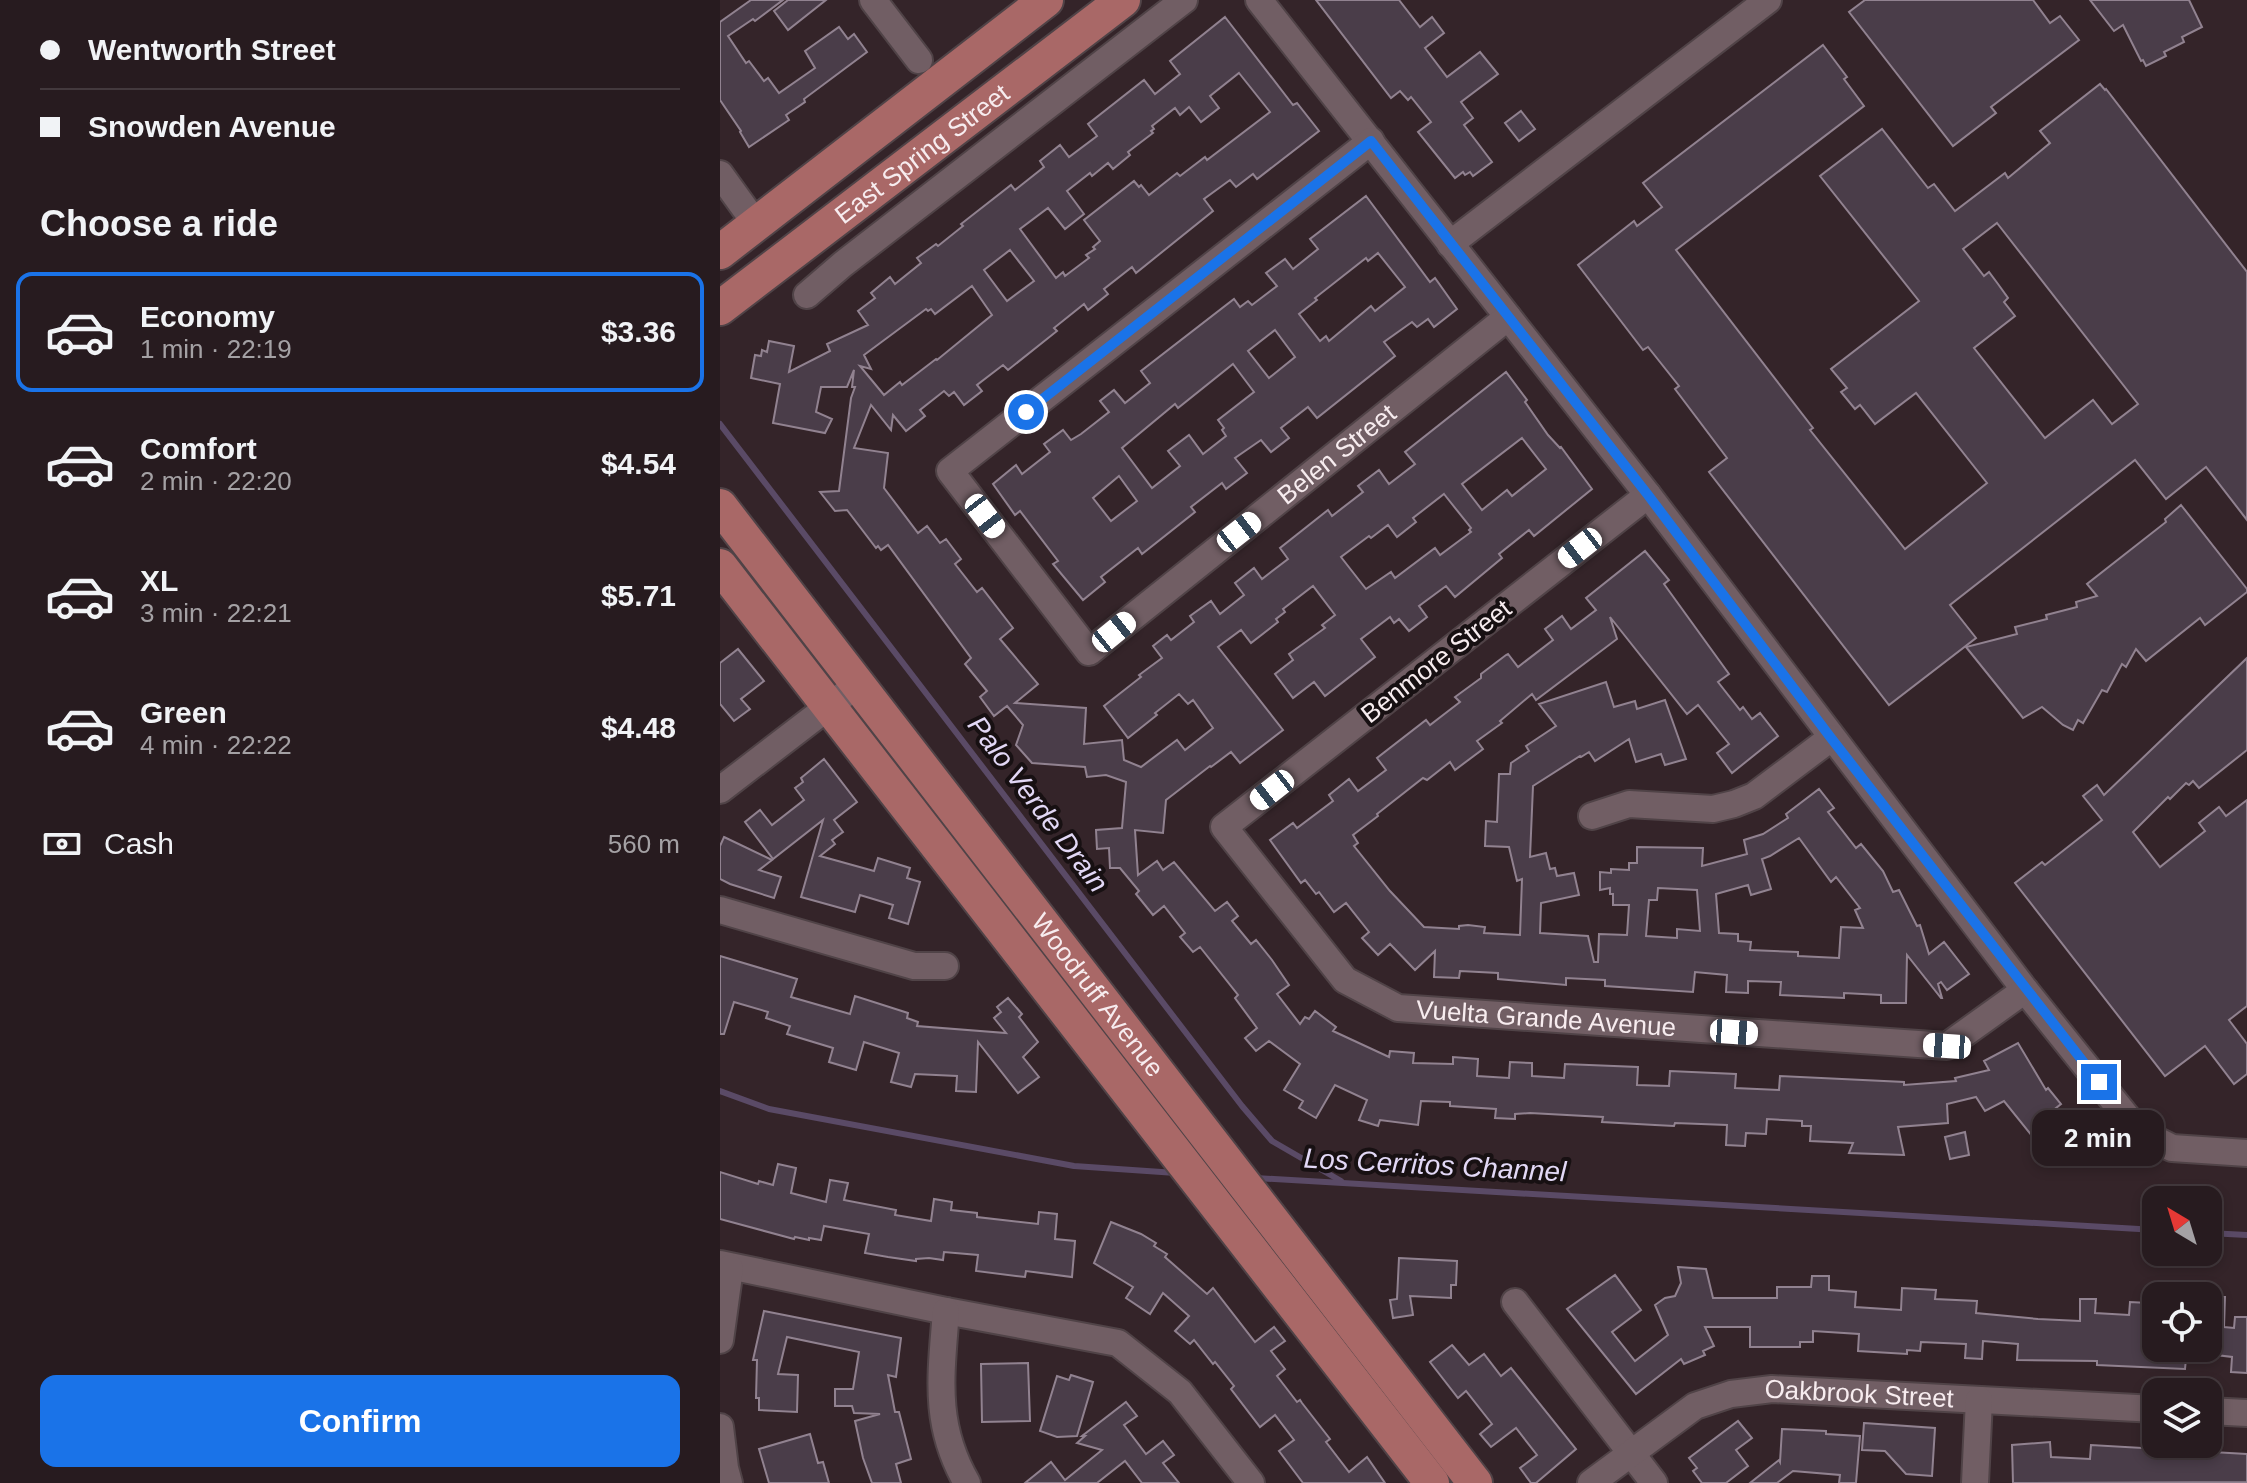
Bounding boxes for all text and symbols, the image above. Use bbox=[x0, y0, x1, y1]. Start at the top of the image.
text: Wentworth Street bbox=[88, 33, 336, 66]
street label: East Spring Street bbox=[829, 77, 1015, 230]
text: Snowden Avenue bbox=[88, 110, 336, 143]
text: Choose a ride bbox=[40, 203, 278, 244]
icon: car bbox=[44, 296, 116, 368]
text: Economy bbox=[140, 300, 275, 333]
text: $3.36 bbox=[601, 315, 676, 348]
text: 1 min · 22:19 bbox=[140, 334, 292, 364]
route start bbox=[1008, 394, 1044, 430]
street label: Belen Street bbox=[1271, 397, 1402, 511]
icon: car bbox=[44, 428, 116, 500]
text: Comfort bbox=[140, 432, 257, 465]
text: $4.54 bbox=[601, 447, 676, 480]
text: 2 min · 22:20 bbox=[140, 466, 292, 496]
car bbox=[961, 490, 1009, 542]
car bbox=[1213, 508, 1265, 556]
car bbox=[1554, 524, 1606, 572]
icon: car bbox=[44, 560, 116, 632]
text: XL bbox=[140, 564, 178, 597]
text: $5.71 bbox=[601, 579, 676, 612]
street label: Benmore Street bbox=[1355, 593, 1518, 729]
text: 3 min · 22:21 bbox=[140, 598, 292, 628]
car bbox=[1088, 608, 1140, 656]
icon: car bbox=[44, 692, 116, 764]
text: Green bbox=[140, 696, 227, 729]
water label: Palo Verde Drain bbox=[962, 710, 1114, 898]
text: $4.48 bbox=[601, 711, 676, 744]
text: 4 min · 22:22 bbox=[140, 730, 292, 760]
car bbox=[1246, 766, 1298, 814]
icon: cash bbox=[40, 822, 84, 866]
text: Cash bbox=[104, 827, 174, 860]
text: 560 m bbox=[608, 829, 680, 859]
street label: Woodruff Avenue bbox=[1025, 907, 1170, 1083]
street label: Vuelta Grande Avenue bbox=[1415, 994, 1677, 1042]
car bbox=[1709, 1018, 1759, 1046]
car bbox=[1922, 1032, 1972, 1060]
route end bbox=[2081, 1064, 2117, 1100]
callout: 2 min bbox=[2033, 1110, 2165, 1166]
text: 2 min bbox=[2064, 1123, 2132, 1153]
water label: Los Cerritos Channel bbox=[1303, 1143, 1568, 1187]
north arrow bbox=[2142, 1186, 2222, 1266]
map controls bbox=[2142, 1186, 2222, 1458]
button: locate bbox=[2142, 1282, 2222, 1362]
street label: Oakbrook Street bbox=[1764, 1374, 1955, 1413]
button: Confirm bbox=[40, 1375, 680, 1467]
button: layers bbox=[2142, 1378, 2222, 1458]

